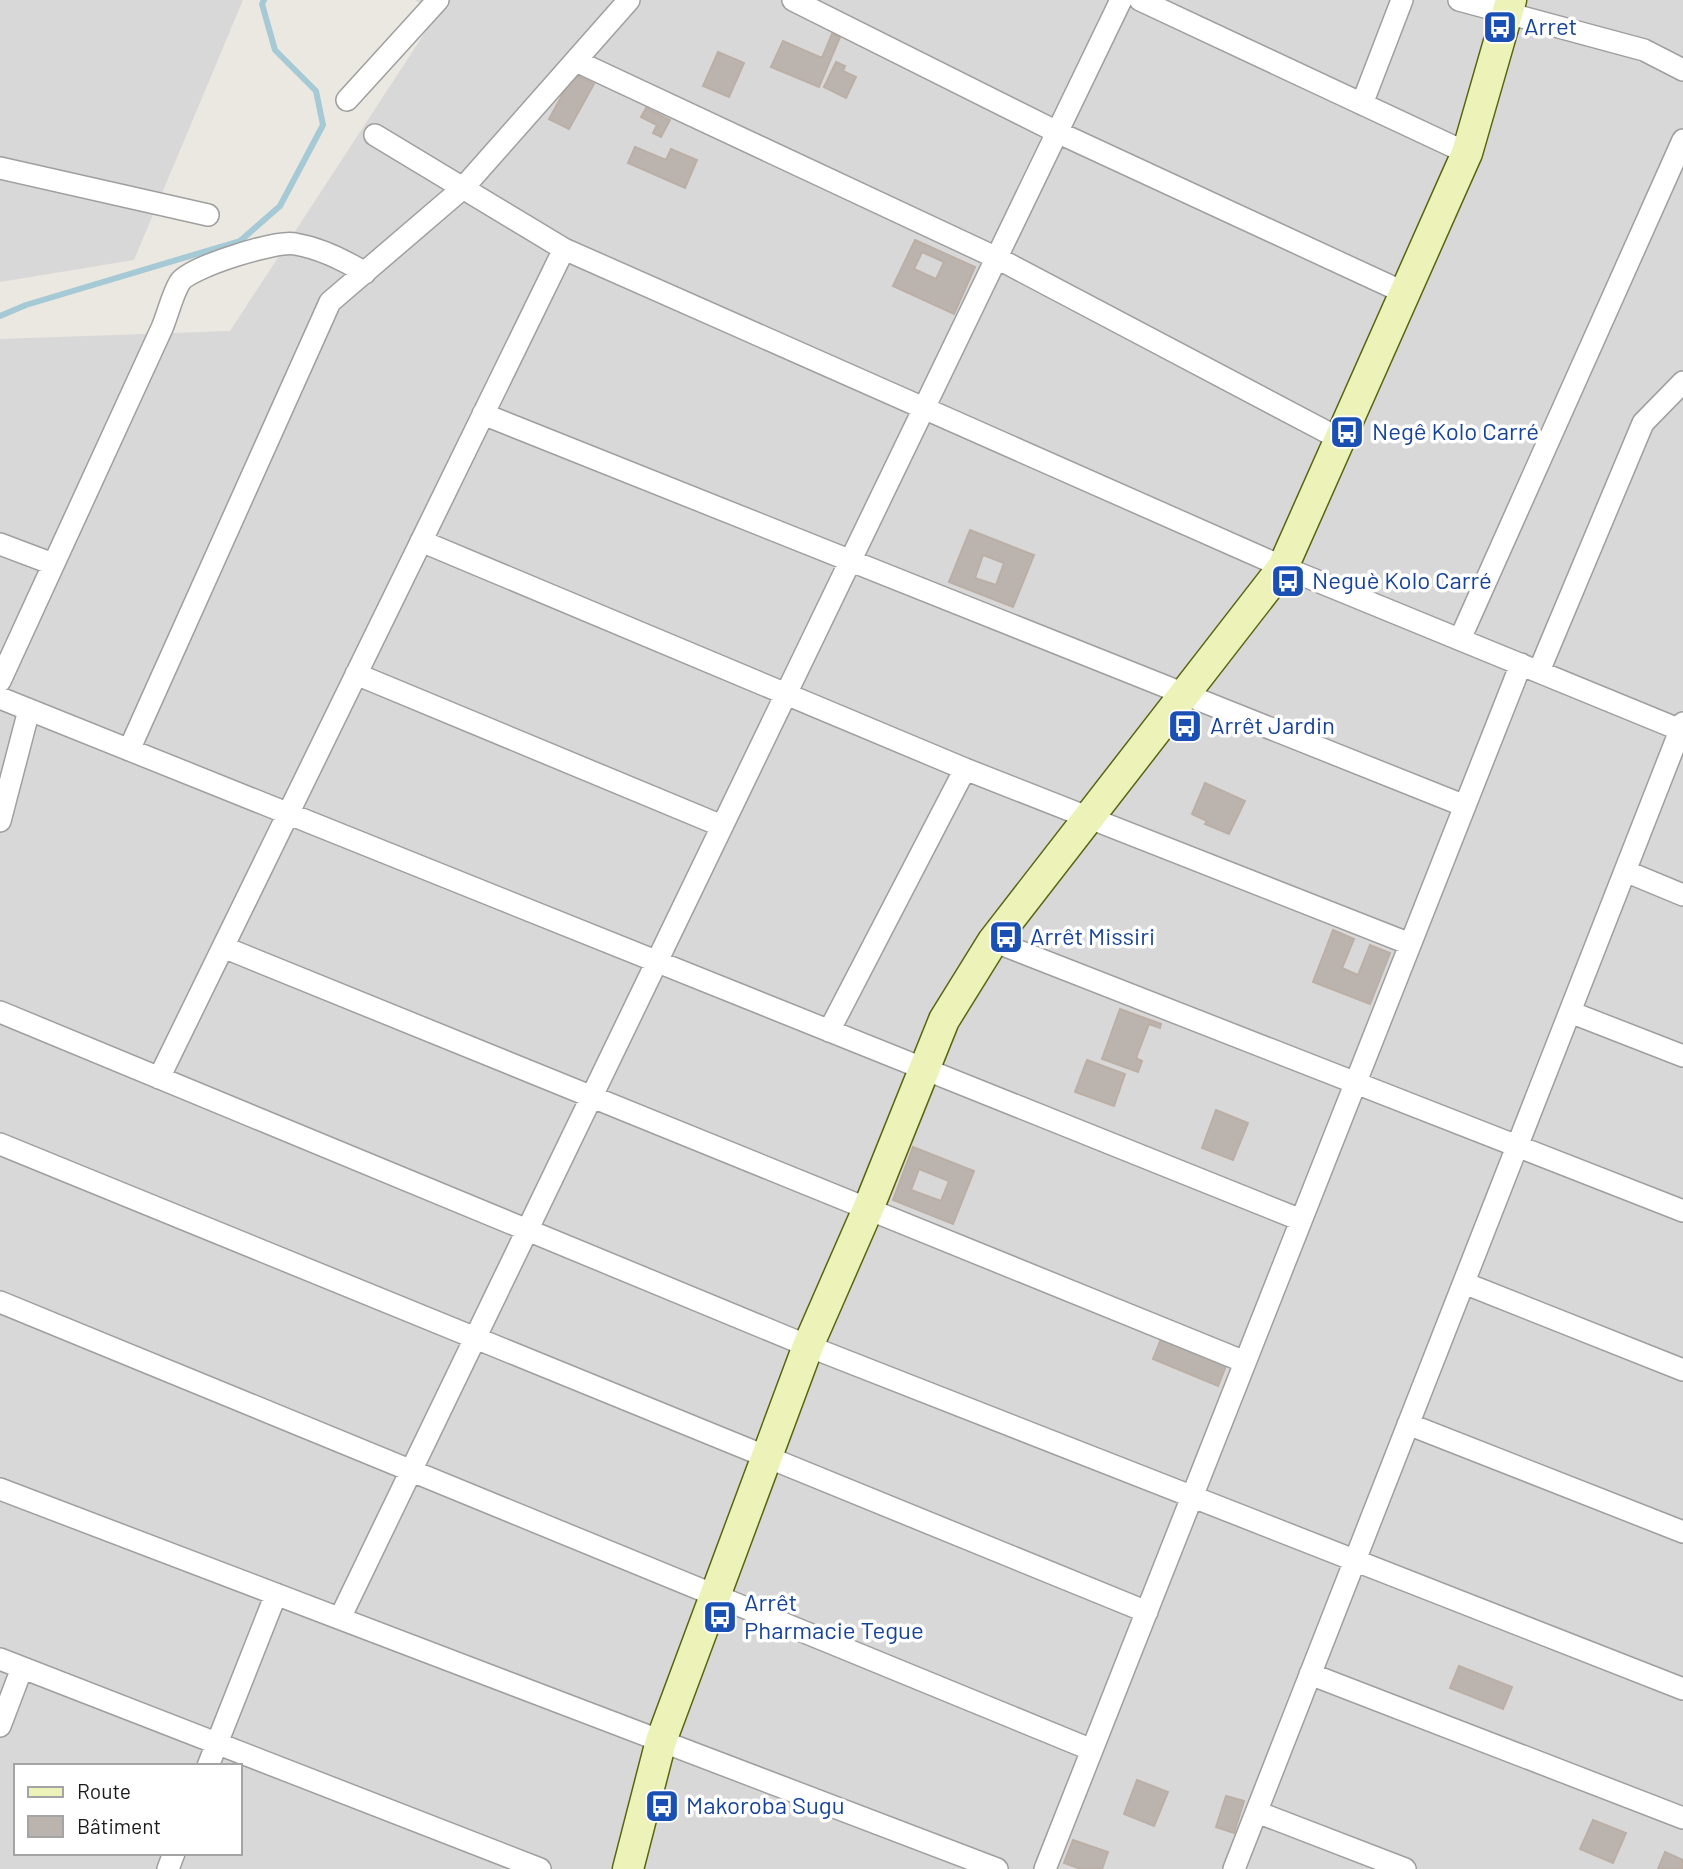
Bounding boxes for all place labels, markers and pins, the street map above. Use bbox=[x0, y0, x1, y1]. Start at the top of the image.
bus stop icon: Arret bbox=[1481, 8, 1519, 46]
place label: Arret bbox=[1524, 11, 1577, 40]
bus stop icon: Negê Kolo Carré bbox=[1328, 413, 1366, 451]
place label: Negê Kolo Carré bbox=[1372, 416, 1539, 445]
bus stop icon: Neguè Kolo Carré bbox=[1269, 562, 1307, 600]
place label: Neguè Kolo Carré bbox=[1312, 565, 1492, 594]
bus stop icon: Arrêt Jardin bbox=[1166, 707, 1204, 745]
place label: Arrêt Jardin bbox=[1210, 710, 1335, 739]
bus stop icon: Arrêt Missiri bbox=[987, 918, 1025, 956]
place label: Arrêt Missiri bbox=[1030, 921, 1155, 950]
place label: Arrêt Pharmacie Tegue bbox=[744, 1587, 924, 1644]
bus stop icon: Arrêt Pharmacie Tegue bbox=[701, 1598, 739, 1636]
bus stop icon: Makoroba Sugu bbox=[643, 1787, 681, 1825]
place label: Makoroba Sugu bbox=[686, 1790, 845, 1819]

